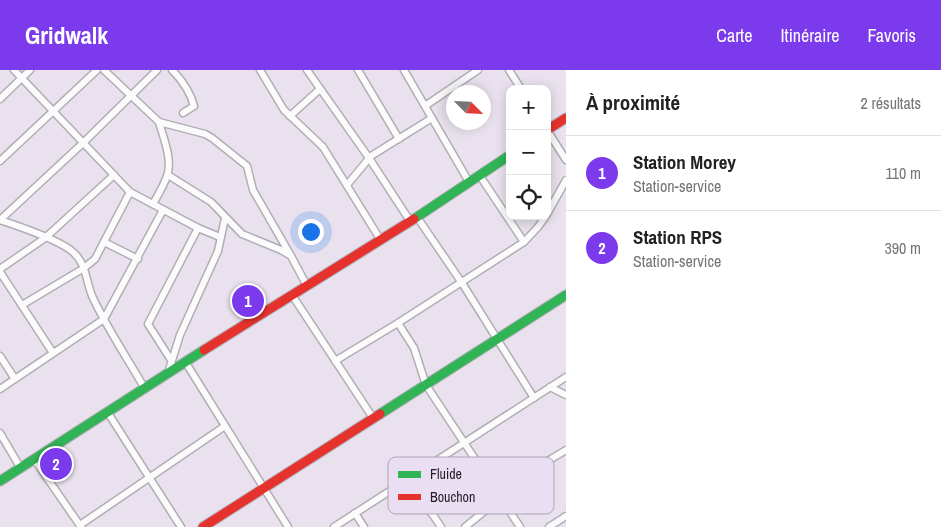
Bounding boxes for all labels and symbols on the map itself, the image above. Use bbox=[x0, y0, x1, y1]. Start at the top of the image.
north arrow bbox=[446, 85, 491, 130]
your location bbox=[298, 219, 324, 245]
pin: 1 bbox=[232, 282, 264, 320]
pin: 2 bbox=[40, 445, 72, 483]
legend bbox=[388, 457, 554, 514]
text: Fluide bbox=[430, 465, 462, 483]
text: Bouchon bbox=[430, 488, 475, 506]

